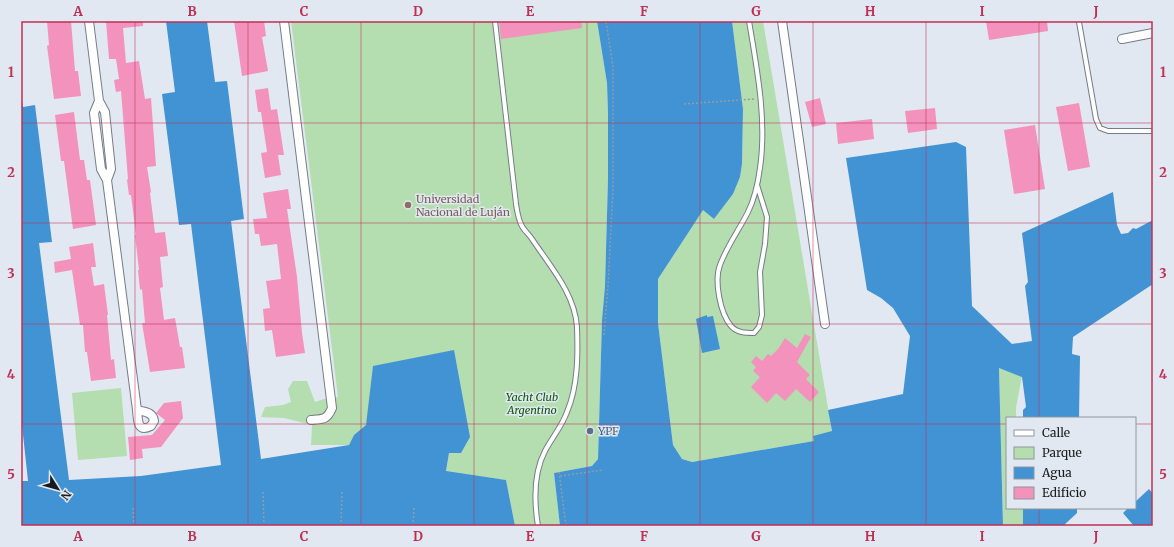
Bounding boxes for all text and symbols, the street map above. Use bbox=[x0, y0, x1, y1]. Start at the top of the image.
text: A bbox=[72, 3, 83, 20]
text: B bbox=[187, 3, 197, 20]
text: C bbox=[300, 3, 309, 20]
text: D bbox=[413, 3, 423, 20]
text: E bbox=[526, 3, 535, 20]
text: F bbox=[640, 3, 648, 20]
text: G bbox=[751, 3, 761, 20]
text: H bbox=[865, 3, 876, 20]
text: I bbox=[979, 3, 985, 20]
text: J bbox=[1092, 3, 1099, 20]
text: 1 bbox=[8, 64, 14, 81]
text: 1 bbox=[1160, 64, 1166, 81]
text: 2 bbox=[7, 164, 15, 181]
text: 2 bbox=[1159, 164, 1167, 181]
place label: Universidad Nacional de Luján bbox=[416, 192, 511, 219]
marker: Universidad Nacional de Luján bbox=[403, 200, 413, 210]
text: 3 bbox=[7, 265, 15, 282]
text: 3 bbox=[1159, 265, 1167, 282]
text: 4 bbox=[7, 366, 16, 383]
text: 4 bbox=[1159, 366, 1168, 383]
park label: Yacht Club Argentino bbox=[506, 390, 558, 417]
legend bbox=[1006, 417, 1136, 509]
place label: YPF bbox=[597, 424, 619, 438]
text: Calle bbox=[1042, 425, 1070, 440]
marker: YPF bbox=[585, 426, 595, 436]
text: Parque bbox=[1042, 445, 1082, 460]
text: Agua bbox=[1041, 465, 1072, 480]
text: 5 bbox=[7, 466, 15, 483]
text: 5 bbox=[1159, 466, 1167, 483]
north arrow bbox=[38, 469, 78, 509]
text: Edificio bbox=[1042, 485, 1086, 500]
text: N bbox=[58, 487, 74, 503]
text: A bbox=[72, 528, 83, 545]
text: B bbox=[187, 528, 197, 545]
text: C bbox=[300, 528, 309, 545]
text: D bbox=[413, 528, 423, 545]
text: E bbox=[526, 528, 535, 545]
text: F bbox=[640, 528, 648, 545]
text: G bbox=[751, 528, 761, 545]
text: H bbox=[865, 528, 876, 545]
text: I bbox=[979, 528, 985, 545]
text: J bbox=[1092, 528, 1099, 545]

